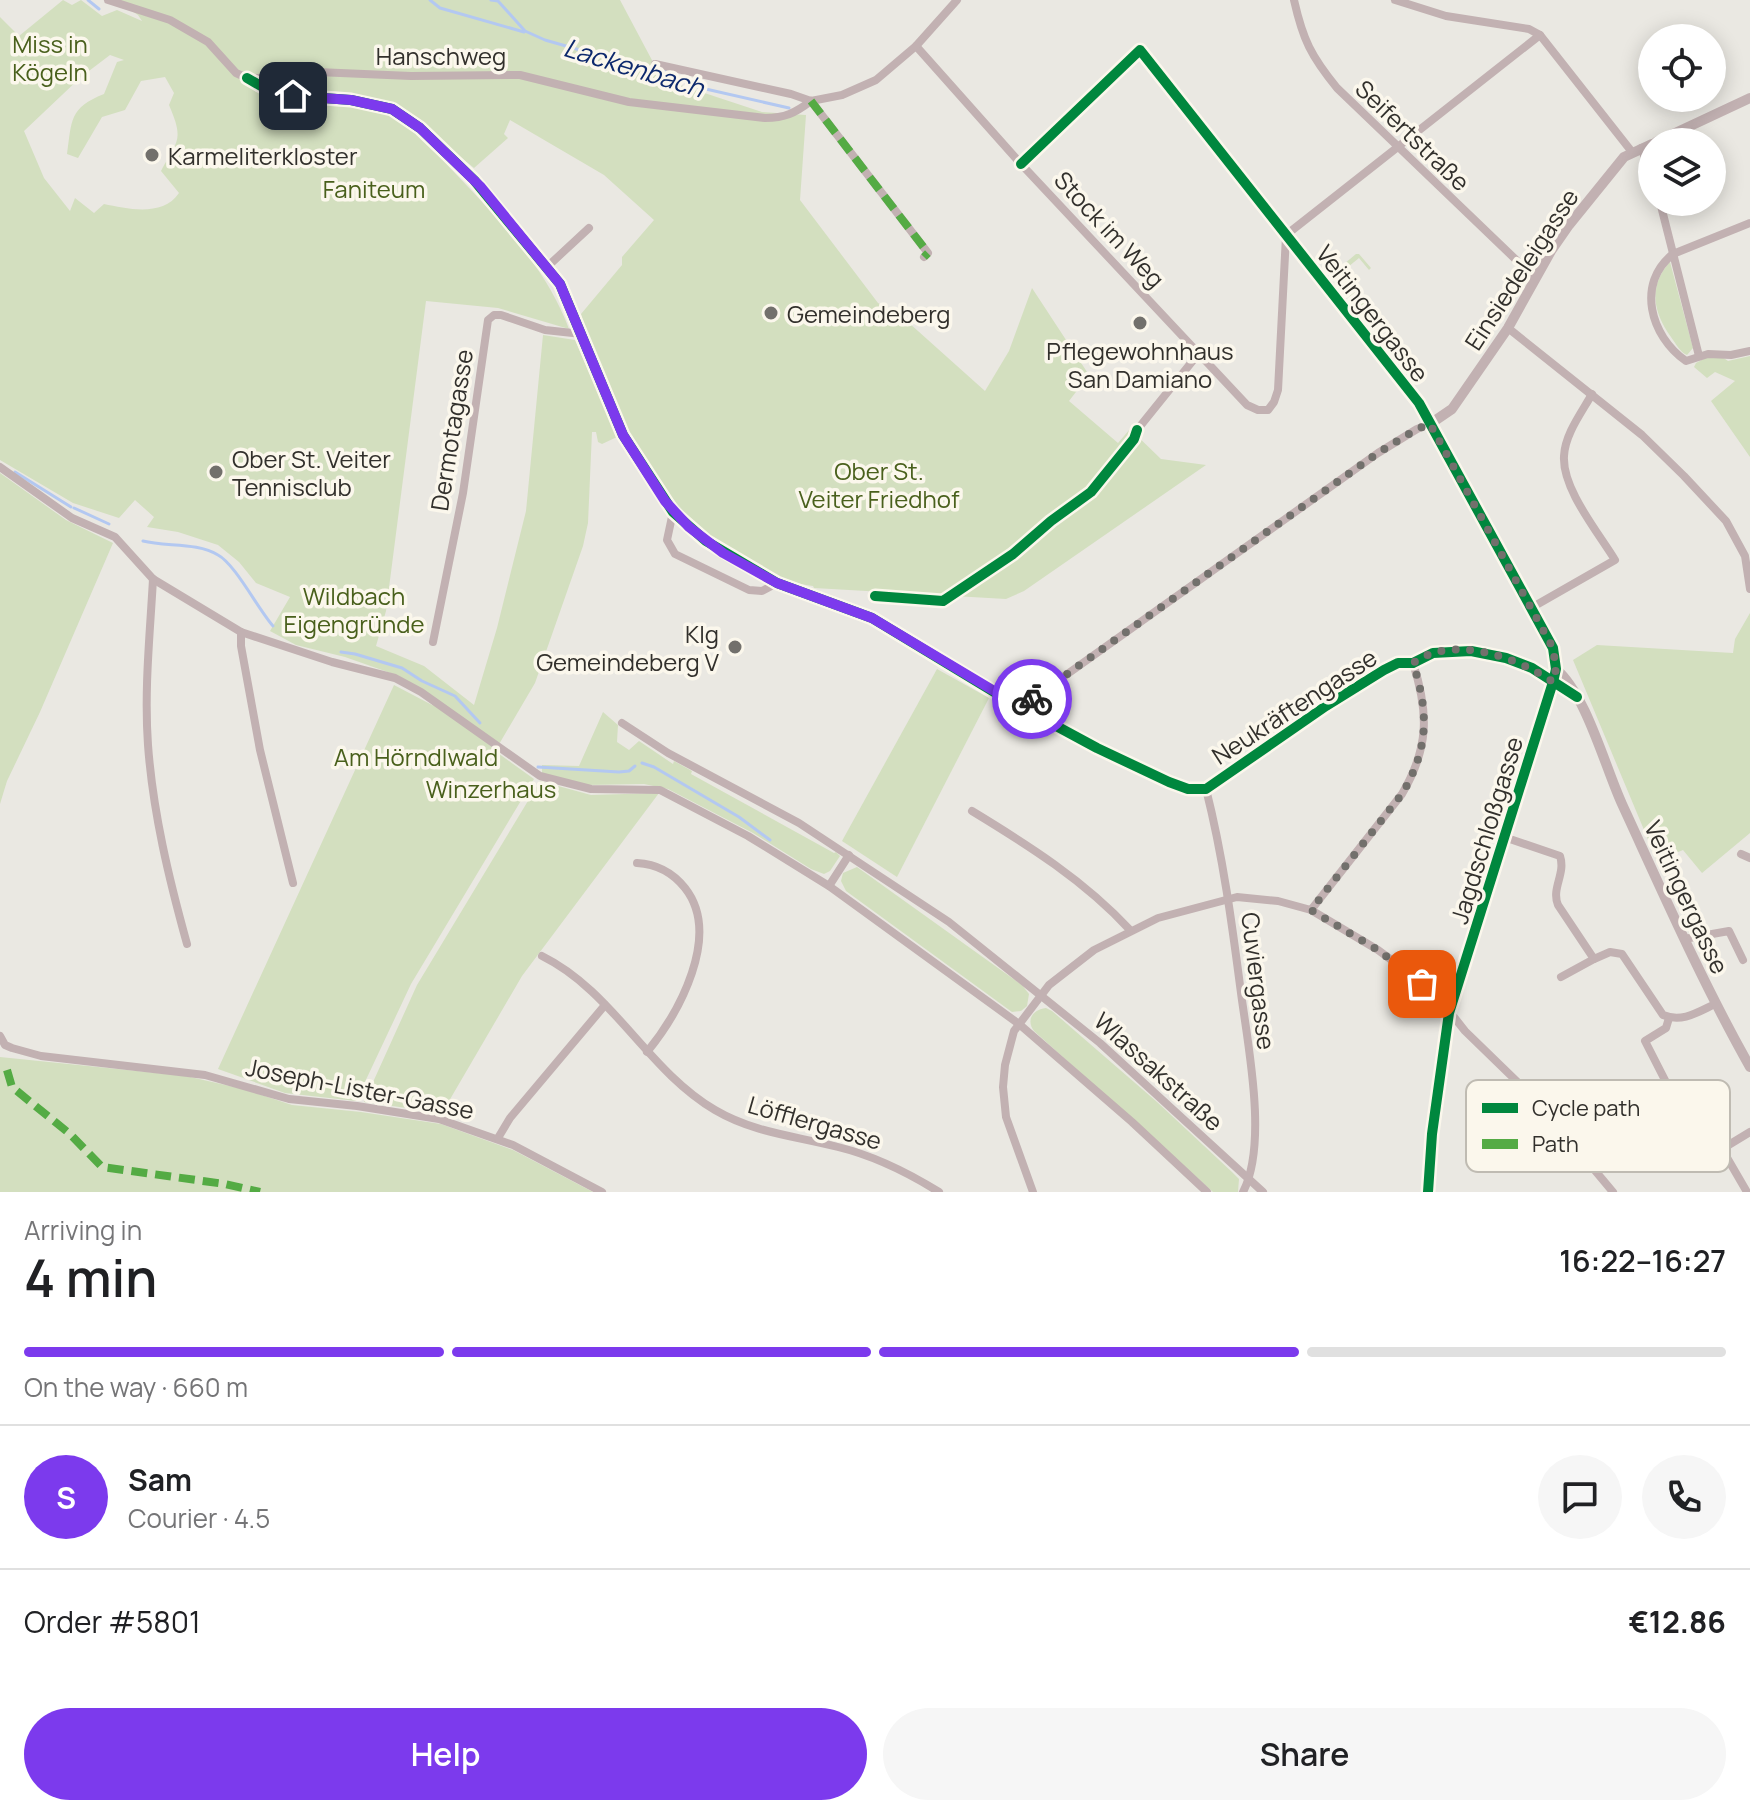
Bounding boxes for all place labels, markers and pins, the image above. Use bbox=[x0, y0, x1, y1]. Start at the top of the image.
pin bbox=[259, 62, 327, 130]
place label: Karmeliterkloster bbox=[168, 139, 358, 172]
marker: Karmeliterkloster bbox=[143, 146, 161, 164]
place label: Gemeindeberg bbox=[787, 297, 951, 330]
marker: Gemeindeberg bbox=[762, 304, 780, 322]
marker: Pflegewohnhaus San Damiano bbox=[1131, 314, 1149, 332]
place label: Pflegewohnhaus San Damiano bbox=[1046, 334, 1234, 395]
place label: Ober St. Veiter Tennisclub bbox=[232, 442, 391, 503]
marker: Ober St. Veiter Tennisclub bbox=[207, 463, 225, 481]
place label: Klg Gemeindeberg V bbox=[536, 617, 720, 678]
marker: Klg Gemeindeberg V bbox=[726, 638, 744, 656]
pin bbox=[1388, 950, 1456, 1018]

